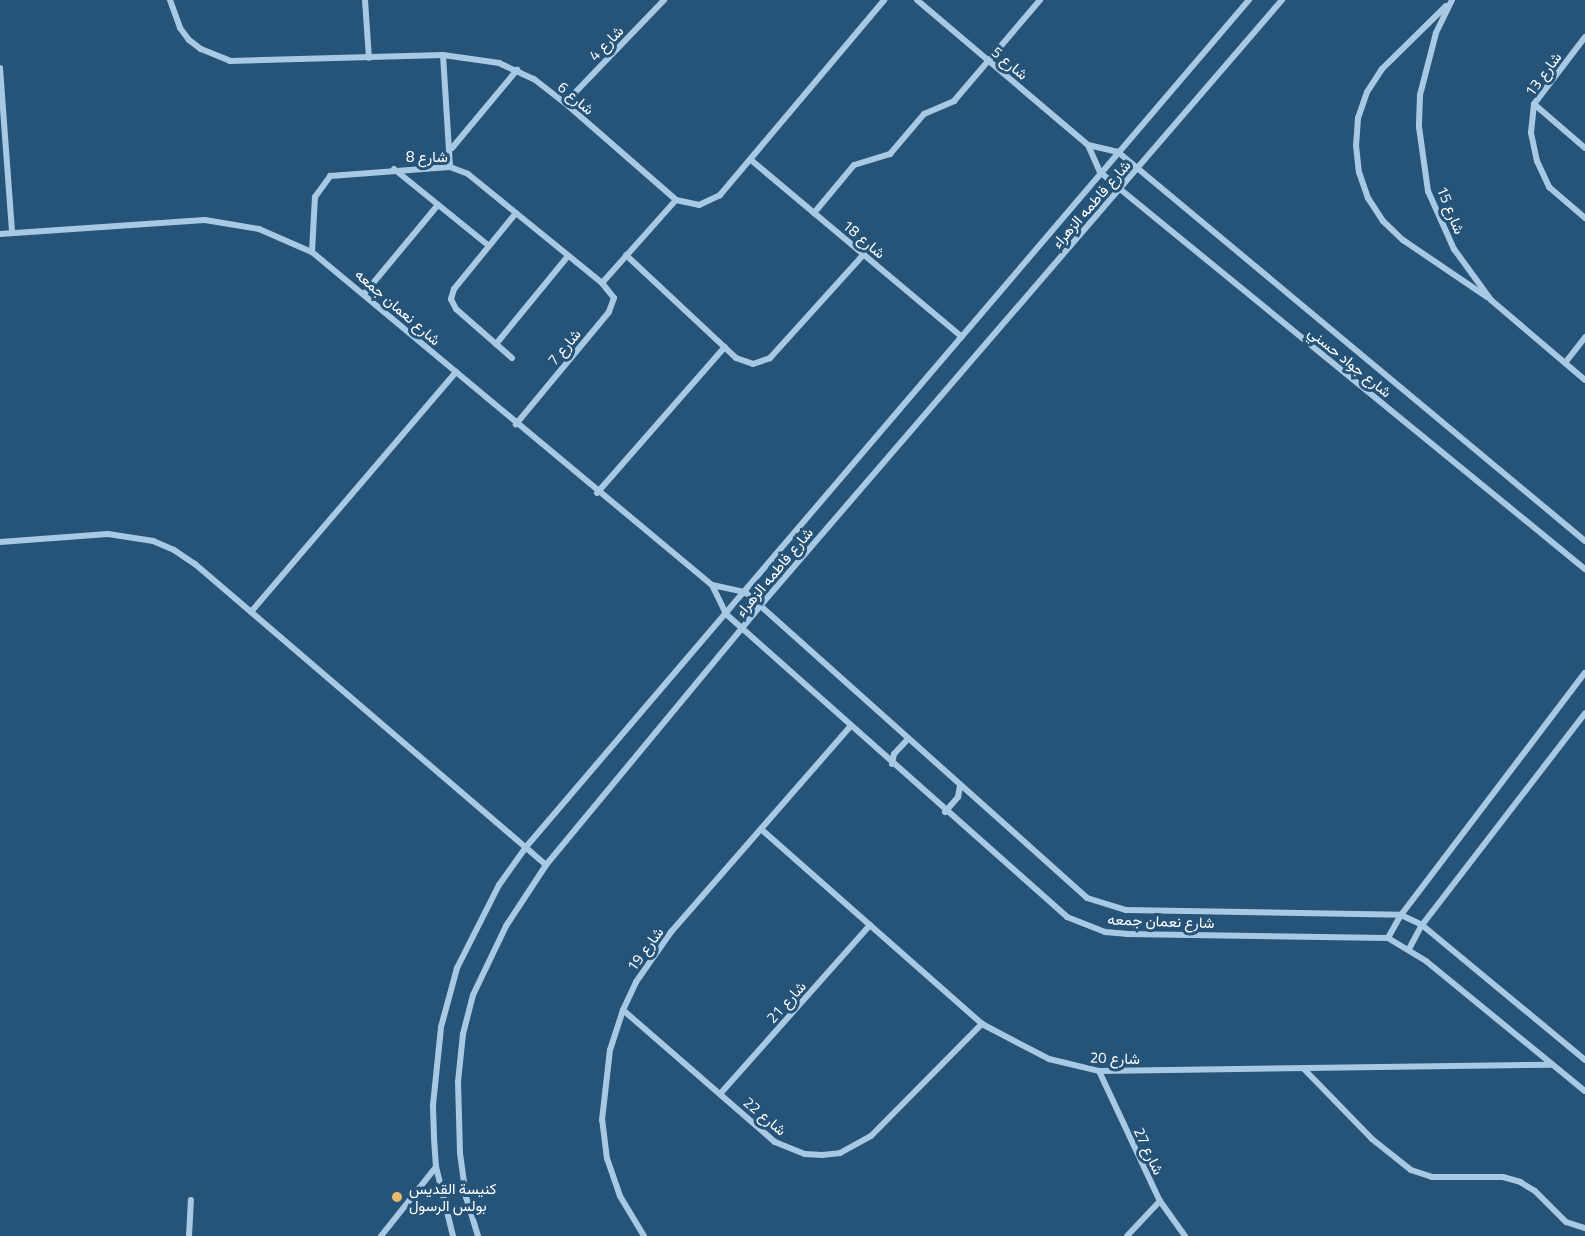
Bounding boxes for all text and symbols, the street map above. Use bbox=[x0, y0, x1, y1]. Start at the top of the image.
street label: شارع 4 bbox=[585, 22, 627, 64]
street label: شارع 5 bbox=[988, 43, 1032, 83]
street label: شارع 13 bbox=[1521, 48, 1565, 100]
street label: شارع 6 bbox=[554, 78, 598, 118]
street label: شارع 8 bbox=[406, 148, 448, 166]
street label: شارع فاطمه الزهراء bbox=[1048, 156, 1134, 252]
street label: شارع 15 bbox=[1433, 183, 1469, 237]
street label: شارع 18 bbox=[839, 216, 889, 262]
street label: شارع نعمان جمعه bbox=[352, 265, 444, 349]
street label: شارع جواد حسني bbox=[1305, 323, 1395, 401]
street label: شارع 7 bbox=[544, 325, 584, 369]
street label: شارع فاطمه الزهراء bbox=[731, 524, 817, 620]
street label: شارع نعمان جمعه bbox=[1107, 910, 1215, 932]
street label: شارع 19 bbox=[623, 923, 667, 975]
street label: شارع 21 bbox=[762, 977, 810, 1027]
street label: شارع 20 bbox=[1090, 1048, 1140, 1068]
street label: شارع 22 bbox=[740, 1093, 790, 1139]
street label: شارع 27 bbox=[1130, 1124, 1168, 1178]
place label: كنيسة القديس بولس الرسول bbox=[409, 1179, 496, 1214]
marker: كنيسة القديس بولس الرسول bbox=[390, 1190, 404, 1204]

